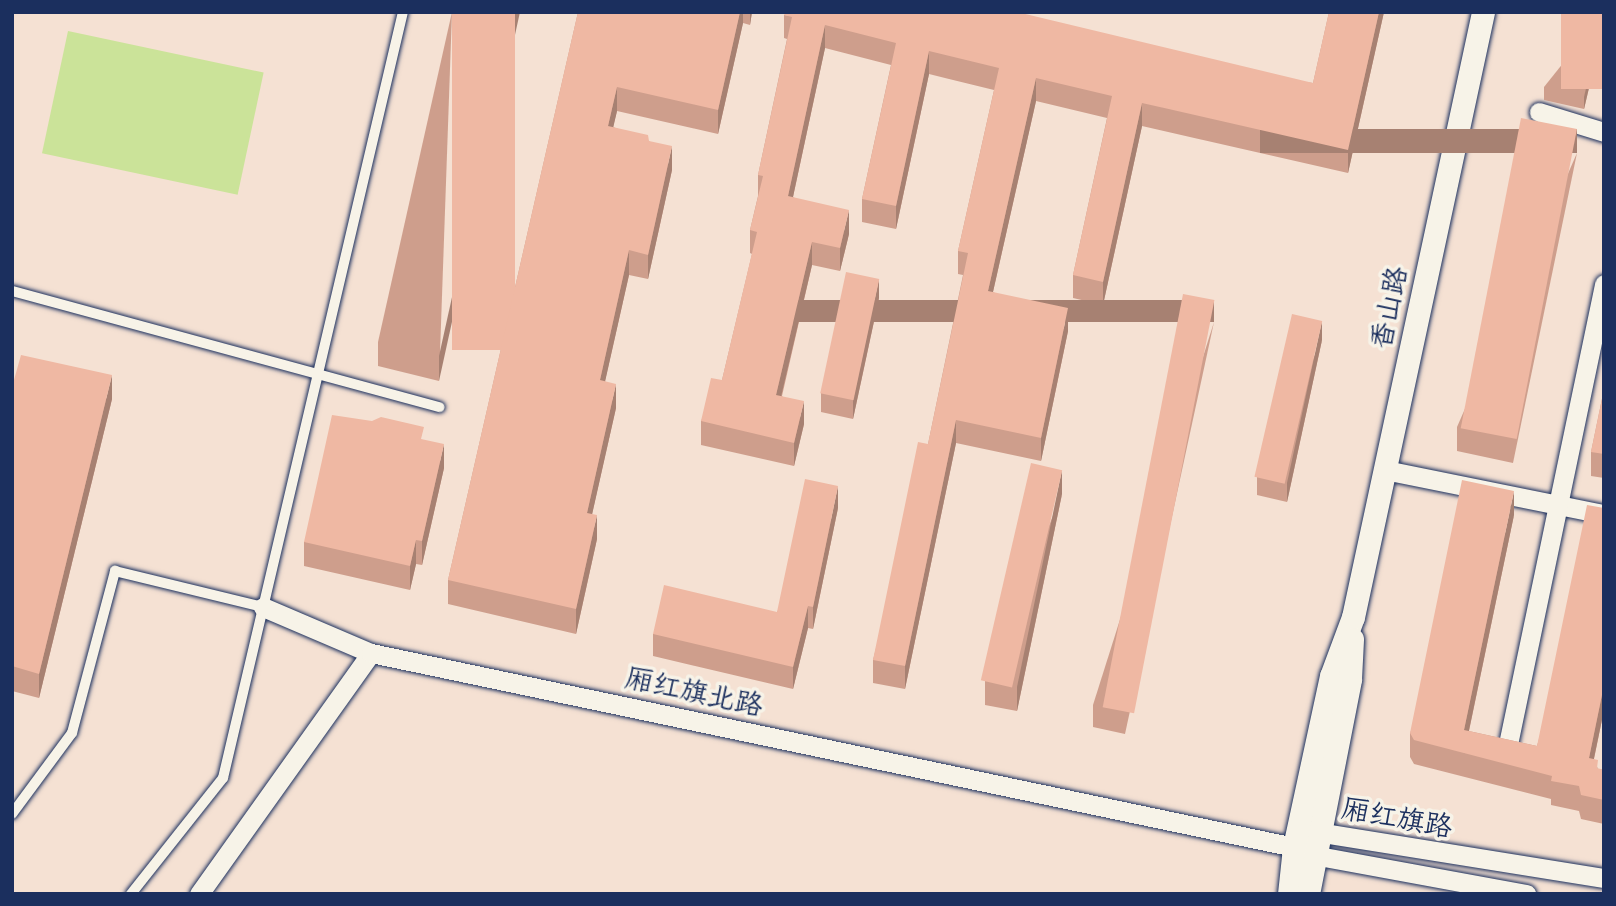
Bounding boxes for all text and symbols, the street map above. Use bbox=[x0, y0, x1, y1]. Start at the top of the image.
street label: 香山路 bbox=[1364, 263, 1414, 353]
street label: 厢红旗北路 bbox=[622, 661, 766, 723]
street label: 厢红旗路 bbox=[1339, 792, 1455, 844]

